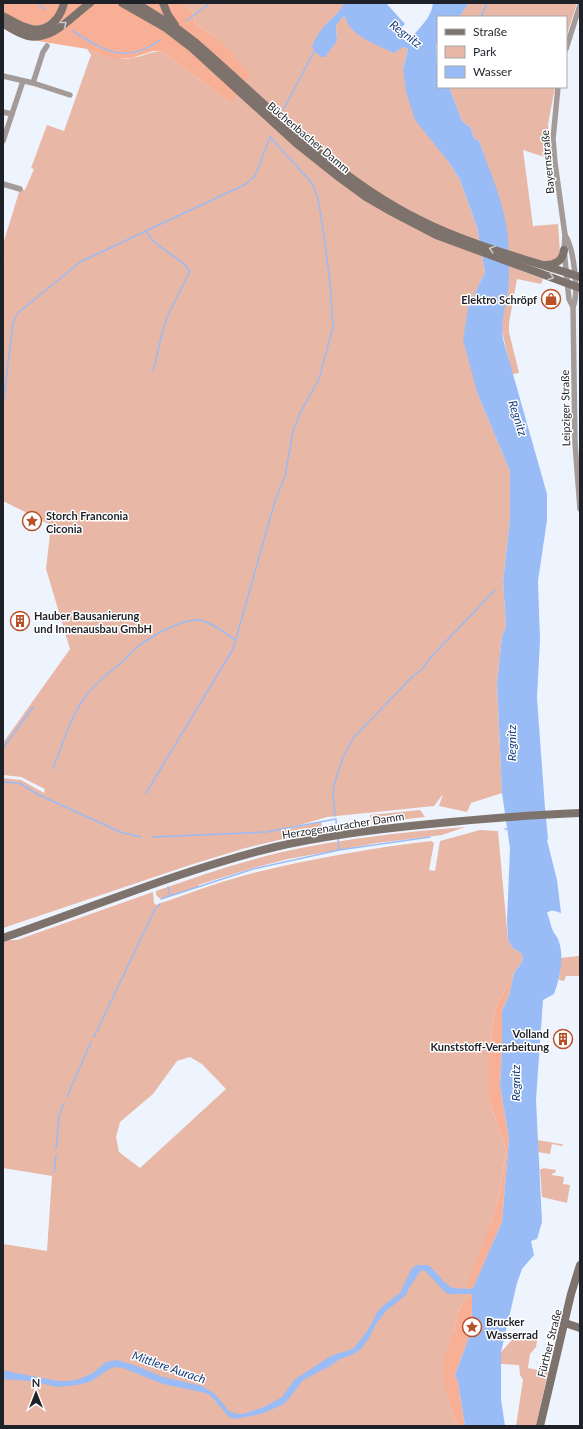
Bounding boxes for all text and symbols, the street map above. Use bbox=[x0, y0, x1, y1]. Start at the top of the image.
legend bbox=[437, 16, 567, 88]
water label: Regnitz bbox=[387, 17, 426, 52]
one-way arrow bbox=[59, 21, 66, 28]
text: Straße bbox=[473, 24, 507, 39]
text: Park bbox=[473, 44, 497, 59]
text: Wasser bbox=[473, 64, 512, 79]
street label: Büchenbacher Damm bbox=[265, 99, 353, 175]
street label: Bayernstraße bbox=[538, 129, 556, 194]
one-way arrow bbox=[489, 245, 496, 254]
one-way arrow bbox=[548, 272, 555, 281]
shop icon: Elektro Schröpf bbox=[540, 288, 562, 310]
place label: Elektro Schröpf bbox=[461, 293, 537, 306]
street label: Leipziger Straße bbox=[558, 369, 572, 446]
water label: Regnitz bbox=[505, 398, 531, 439]
place label: Storch Franconia Ciconia bbox=[46, 509, 128, 535]
place icon: Storch Franconia Ciconia bbox=[21, 510, 43, 532]
place label: Hauber Bausanierung und Innenausbau GmbH bbox=[34, 609, 152, 635]
building icon: Hauber Bausanierung und Innenausbau GmbH bbox=[9, 610, 31, 632]
water label: Regnitz bbox=[504, 724, 519, 761]
street label: Herzogenauracher Damm bbox=[281, 809, 405, 841]
place label: Volland Kunststoff-Verarbeitung bbox=[431, 1027, 549, 1053]
building icon: Volland Kunststoff-Verarbeitung bbox=[552, 1028, 574, 1050]
water label: Regnitz bbox=[508, 1064, 523, 1101]
street label: Fürther Straße bbox=[534, 1307, 564, 1378]
place label: Brucker Wasserrad bbox=[486, 1315, 538, 1341]
place icon: Brucker Wasserrad bbox=[461, 1316, 483, 1338]
water label: Mittlere Aurach bbox=[130, 1347, 208, 1387]
north arrow bbox=[16, 1373, 56, 1413]
text: N bbox=[32, 1376, 40, 1389]

